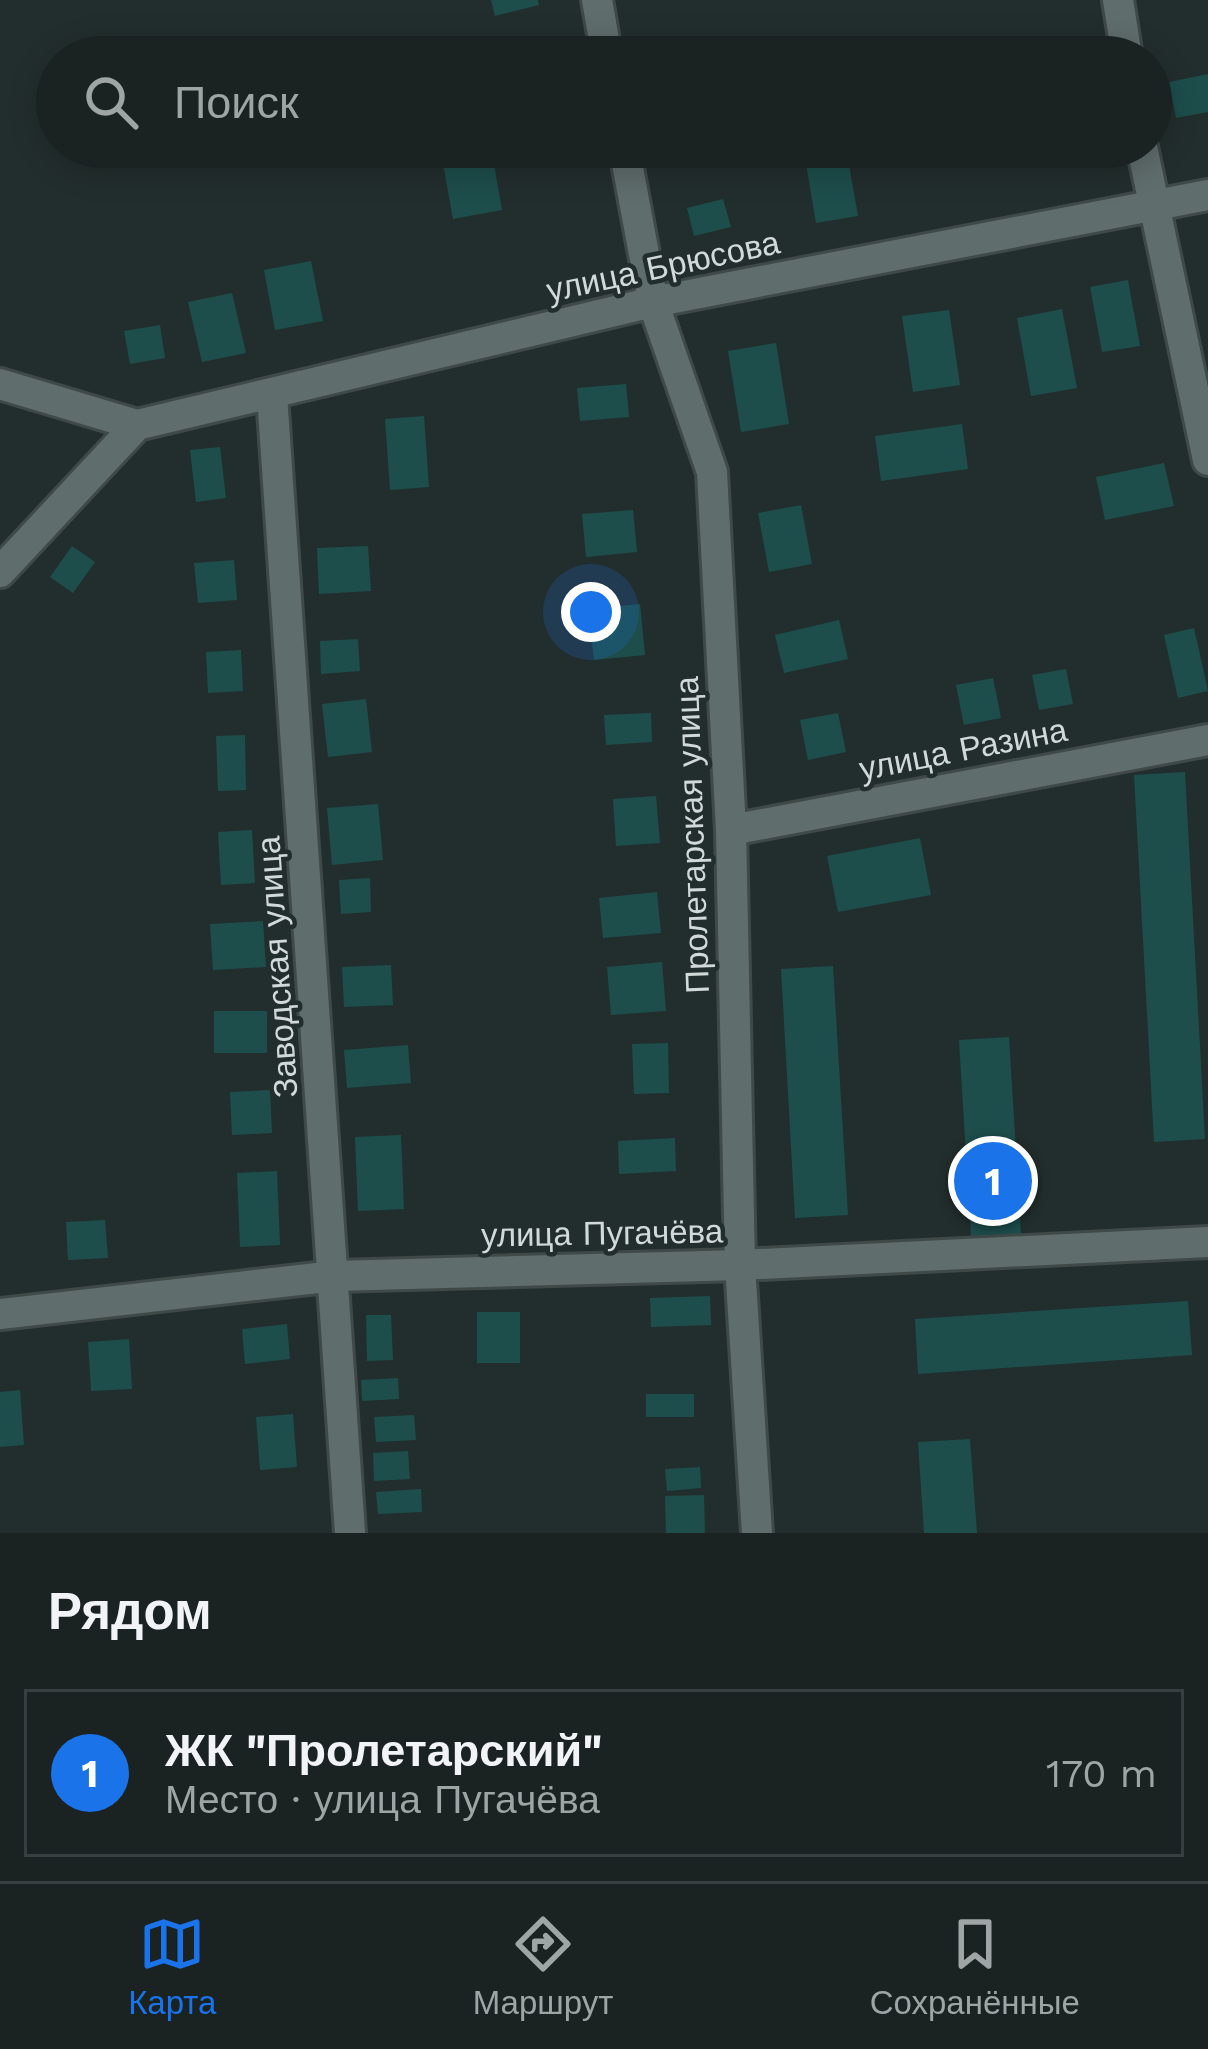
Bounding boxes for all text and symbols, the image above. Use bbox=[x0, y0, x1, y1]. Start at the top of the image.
search box bbox=[36, 36, 1172, 168]
icon: search bbox=[78, 69, 144, 135]
text: Поиск bbox=[174, 76, 299, 129]
street label: улица Брюсова bbox=[543, 222, 784, 310]
your location bbox=[561, 582, 621, 642]
street label: Пролетарская улица bbox=[667, 675, 717, 994]
street label: улица Разина bbox=[856, 710, 1071, 788]
street label: Заводская улица bbox=[248, 834, 306, 1099]
pin: 1 bbox=[954, 1136, 1032, 1226]
street label: улица Пугачёва bbox=[481, 1211, 724, 1255]
text: Рядом bbox=[48, 1582, 212, 1641]
text: ЖК "Пролетарский" bbox=[165, 1724, 602, 1777]
text: 1 bbox=[82, 1751, 98, 1796]
text: 170 m bbox=[1046, 1751, 1157, 1796]
text: Место · улица Пугачёва bbox=[165, 1777, 600, 1822]
tab: Карта bbox=[128, 1911, 216, 2022]
tab: Маршрут bbox=[473, 1911, 613, 2022]
tab: Сохранённые bbox=[870, 1911, 1080, 2022]

